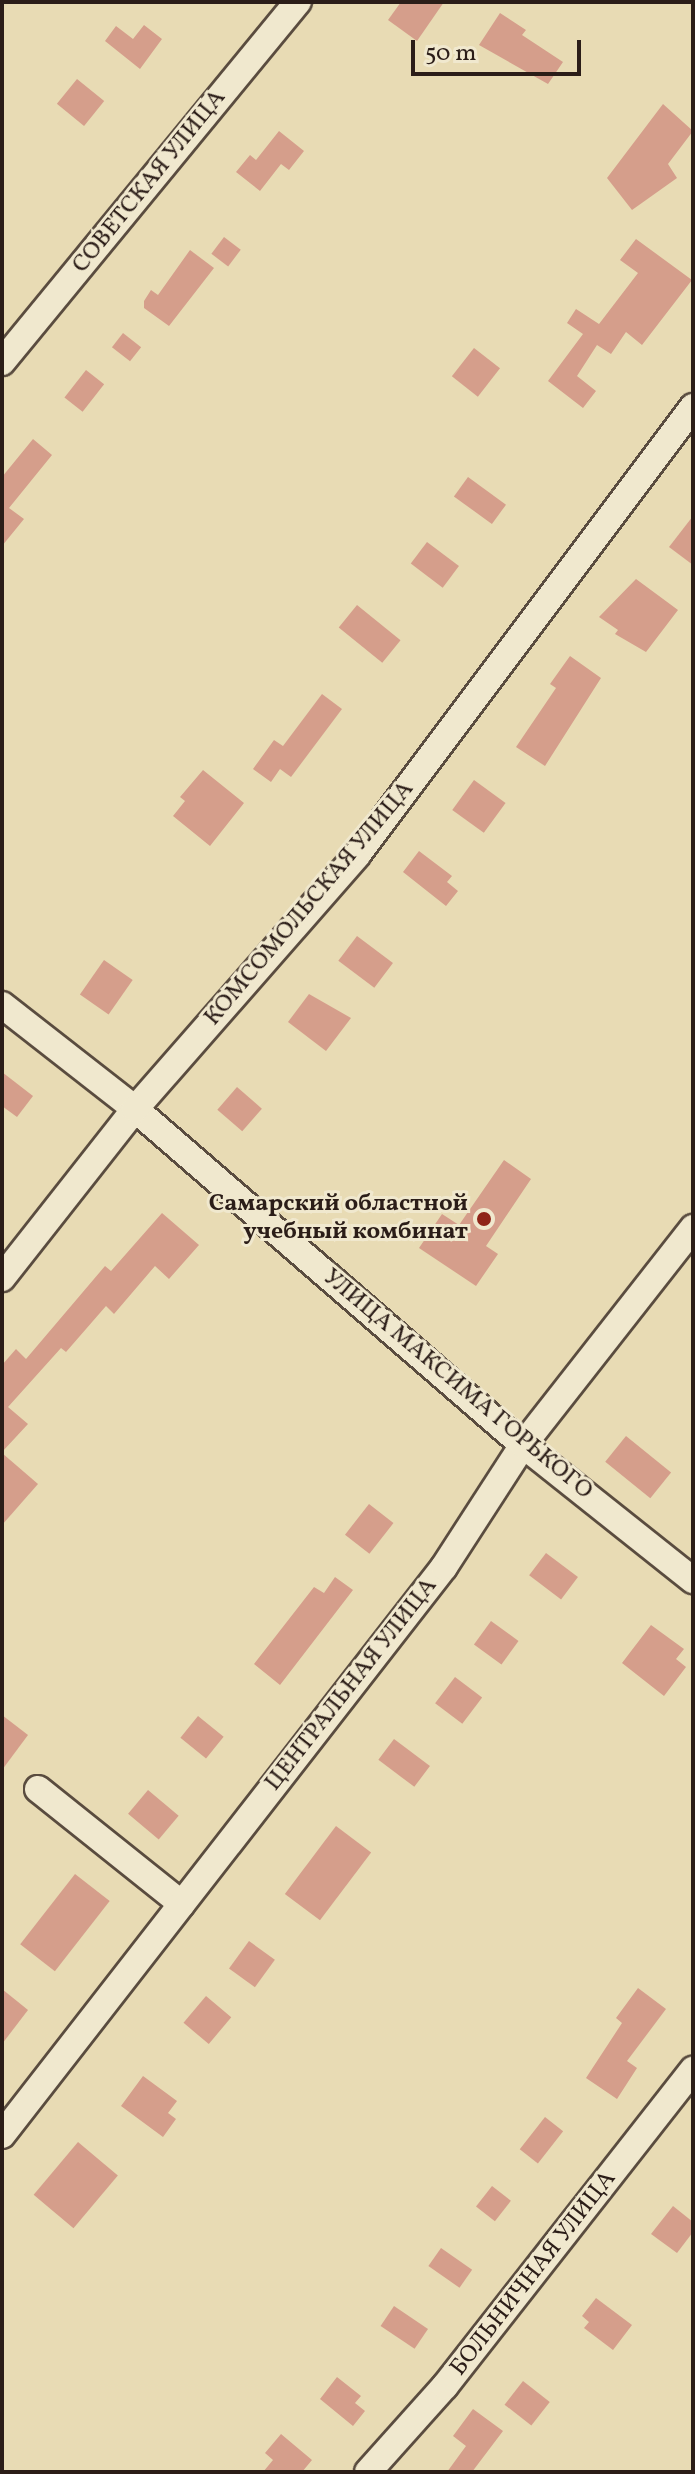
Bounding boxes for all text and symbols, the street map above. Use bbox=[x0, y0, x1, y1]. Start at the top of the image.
scale bar bbox=[415, 24, 585, 74]
text: 50 m bbox=[425, 37, 477, 71]
street label: СОВЕТСКАЯ УЛИЦА bbox=[67, 85, 233, 279]
street label: КОМСОМОЛЬСКАЯ УЛИЦА bbox=[199, 776, 421, 1032]
place label: Самарский областной учебный комбинат bbox=[209, 1191, 468, 1247]
marker: Самарский областной учебный комбинат bbox=[475, 1210, 493, 1228]
street label: УЛИЦА МАКСИМА ГОРЬКОГО bbox=[316, 1264, 598, 1506]
street label: ЦЕНТРАЛЬНАЯ УЛИЦА bbox=[260, 1573, 444, 1797]
street label: БОЛЬНИЧНАЯ УЛИЦА bbox=[445, 2166, 623, 2382]

